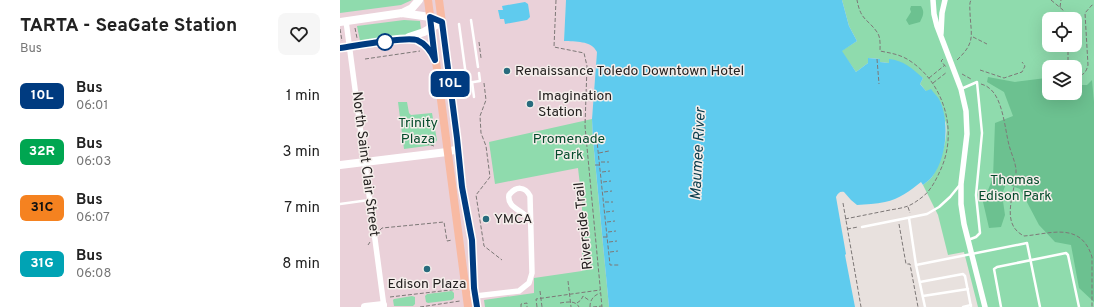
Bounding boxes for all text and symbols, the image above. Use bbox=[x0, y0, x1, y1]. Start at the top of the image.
map controls bbox=[1042, 12, 1082, 100]
button: locate bbox=[1042, 12, 1082, 52]
button: heart bbox=[278, 13, 320, 55]
text: TARTA - SeaGate Station bbox=[20, 14, 237, 38]
unlabelled marker bbox=[376, 33, 394, 51]
text: Bus bbox=[20, 41, 42, 57]
button: layers bbox=[1042, 60, 1082, 100]
place label: Renaissance Toledo Downtown Hotel bbox=[515, 63, 744, 80]
marker: Renaissance Toledo Downtown Hotel bbox=[502, 66, 512, 76]
line badge: 10L bbox=[427, 71, 473, 97]
text: 10L bbox=[439, 75, 461, 92]
text: Bus bbox=[76, 79, 103, 98]
text: 10L bbox=[31, 87, 53, 104]
text: 1 min bbox=[286, 87, 320, 106]
place label: Imagination Station bbox=[538, 88, 612, 121]
street label: North Saint Clair Street bbox=[348, 91, 382, 237]
text: 06:01 bbox=[76, 98, 108, 114]
marker: Imagination Station bbox=[525, 99, 535, 109]
water label: Maumee River bbox=[687, 106, 711, 201]
park label: Trinity Plaza bbox=[398, 115, 438, 148]
park label: Promenade Park bbox=[533, 131, 605, 164]
text: Bus bbox=[76, 135, 103, 154]
text: 32R bbox=[29, 143, 55, 160]
text: 3 min bbox=[282, 143, 320, 162]
text: 06:03 bbox=[76, 154, 111, 170]
park label: Thomas Edison Park bbox=[978, 172, 1052, 205]
street label: Riverside Trail bbox=[571, 181, 597, 271]
text: Bus bbox=[76, 191, 103, 210]
text: 31C bbox=[31, 199, 53, 216]
text: 7 min bbox=[284, 199, 320, 218]
text: 06:07 bbox=[76, 210, 110, 226]
place label: YMCA bbox=[494, 211, 532, 228]
marker: YMCA bbox=[481, 214, 491, 224]
text: Bus bbox=[76, 247, 103, 266]
text: 31G bbox=[30, 255, 54, 272]
text: 8 min bbox=[282, 255, 320, 274]
marker: Edison Plaza bbox=[422, 264, 432, 274]
text: 06:08 bbox=[76, 266, 111, 282]
place label: Edison Plaza bbox=[388, 276, 466, 293]

